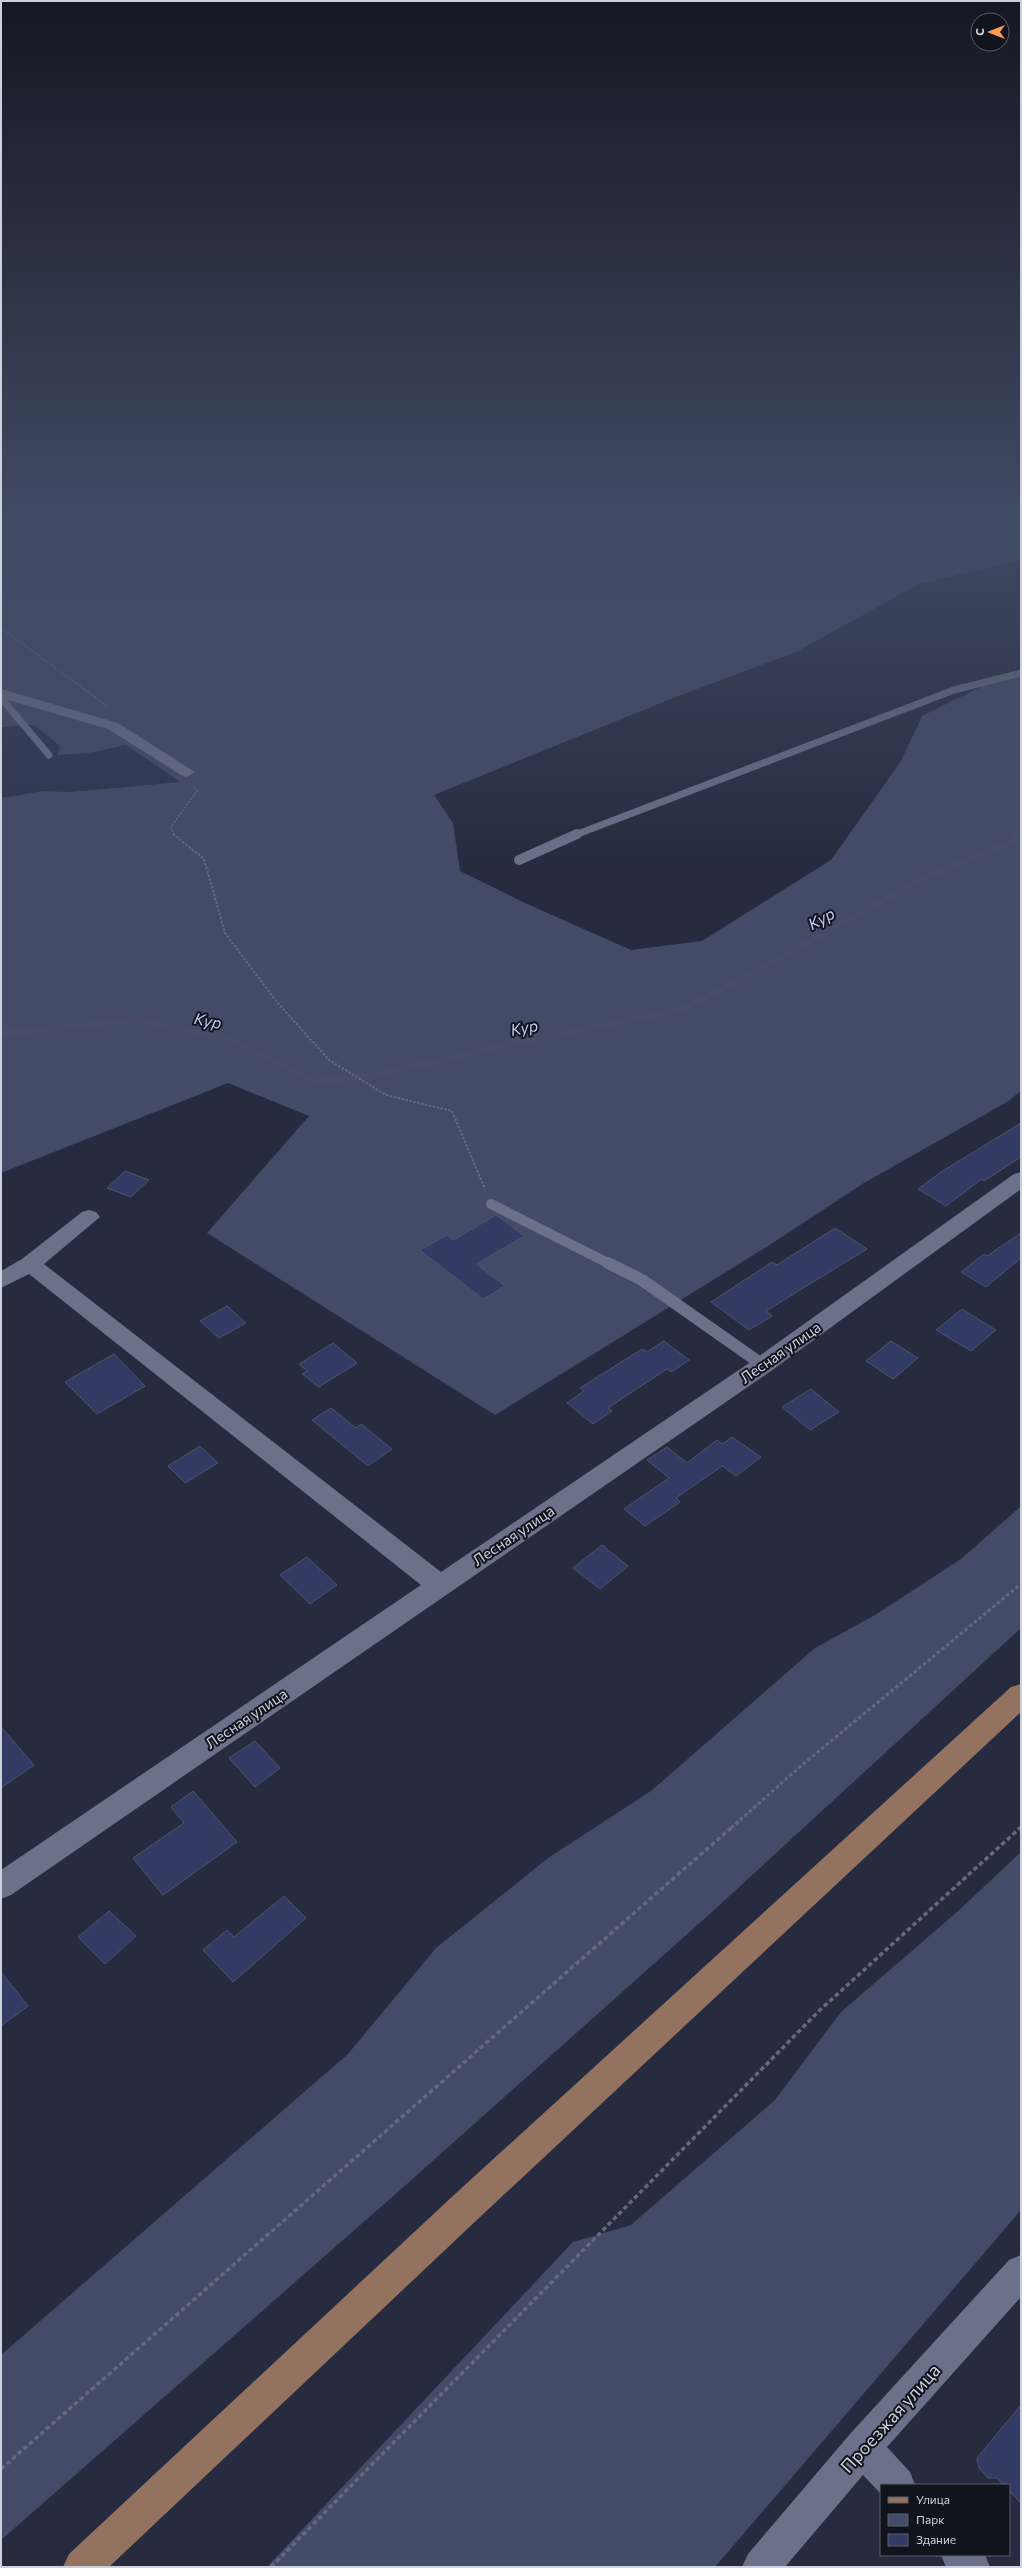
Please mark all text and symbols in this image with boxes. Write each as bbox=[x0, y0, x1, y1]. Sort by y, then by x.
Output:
north arrow bbox=[970, 12, 1010, 52]
text: С bbox=[973, 28, 986, 36]
water label: Кур bbox=[804, 903, 838, 933]
water label: Кур bbox=[193, 1008, 223, 1032]
water label: Кур bbox=[509, 1015, 539, 1039]
street label: Лесная улица bbox=[736, 1317, 824, 1387]
street label: Лесная улица bbox=[469, 1501, 557, 1569]
street label: Лесная улица bbox=[202, 1684, 290, 1752]
street label: Проезжая улица bbox=[835, 2359, 945, 2477]
legend bbox=[880, 2484, 1010, 2556]
text: Улица bbox=[916, 2492, 950, 2506]
text: Парк bbox=[916, 2512, 945, 2526]
text: Здание bbox=[916, 2532, 956, 2546]

